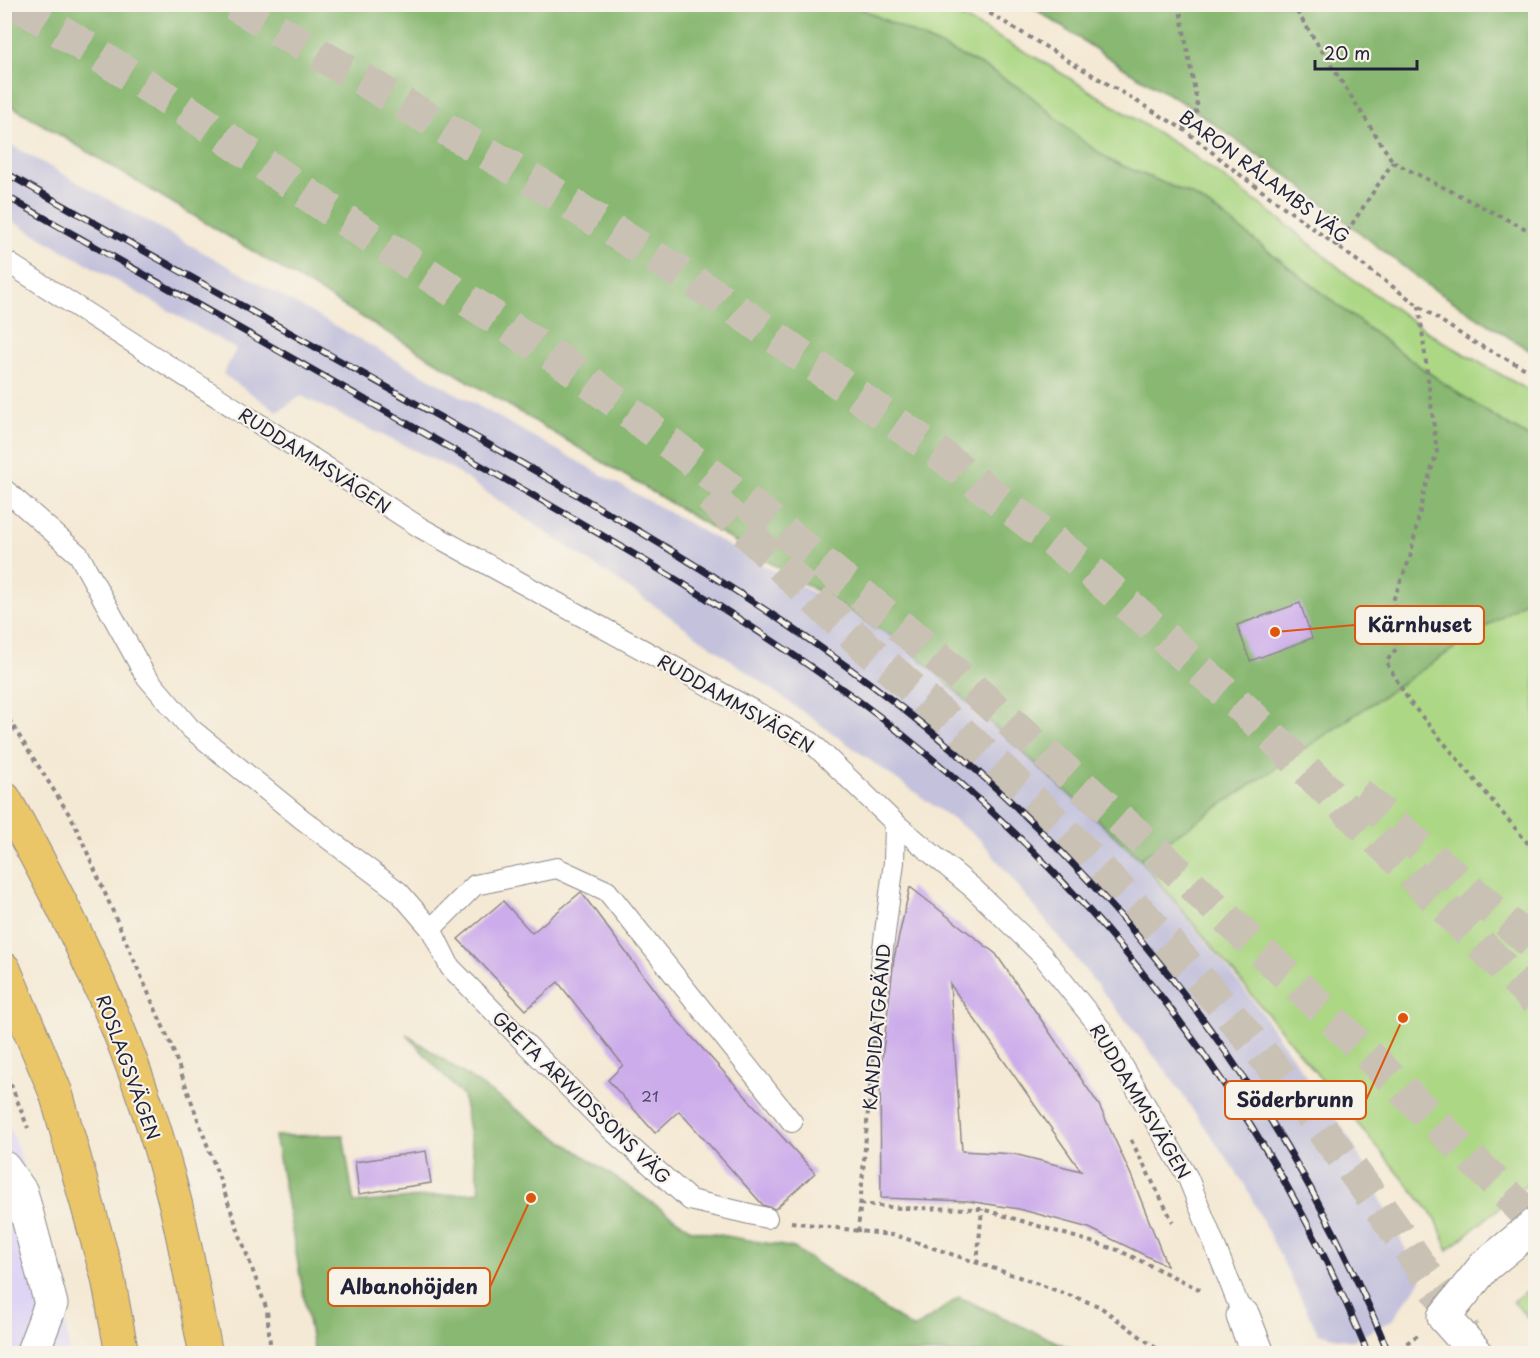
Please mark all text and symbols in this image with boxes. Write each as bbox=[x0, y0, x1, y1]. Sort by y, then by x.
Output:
scale bar bbox=[1315, 33, 1417, 71]
text: 20 m bbox=[1324, 39, 1370, 66]
street label: BARON RÅLAMBS VÄG bbox=[1174, 103, 1356, 249]
street label: RUDDAMMSVÄGEN bbox=[233, 401, 397, 519]
callout: Kärnhuset bbox=[1355, 606, 1484, 644]
text: Kärnhuset bbox=[1368, 609, 1473, 639]
street label: RUDDAMMSVÄGEN bbox=[653, 647, 819, 759]
street label: KANDIDATGRÄND bbox=[855, 942, 897, 1112]
street label: ROSLAGSVÄGEN bbox=[90, 991, 168, 1143]
street label: GRETA ARWIDSSONS VÄG bbox=[487, 1004, 677, 1190]
street label: RUDDAMMSVÄGEN bbox=[1084, 1018, 1198, 1184]
callout: Söderbrunn bbox=[1225, 1081, 1366, 1119]
house number: 21 bbox=[641, 1084, 659, 1107]
text: Söderbrunn bbox=[1236, 1084, 1354, 1114]
callout: Albanohöjden bbox=[328, 1268, 490, 1306]
text: Albanohöjden bbox=[339, 1271, 478, 1301]

